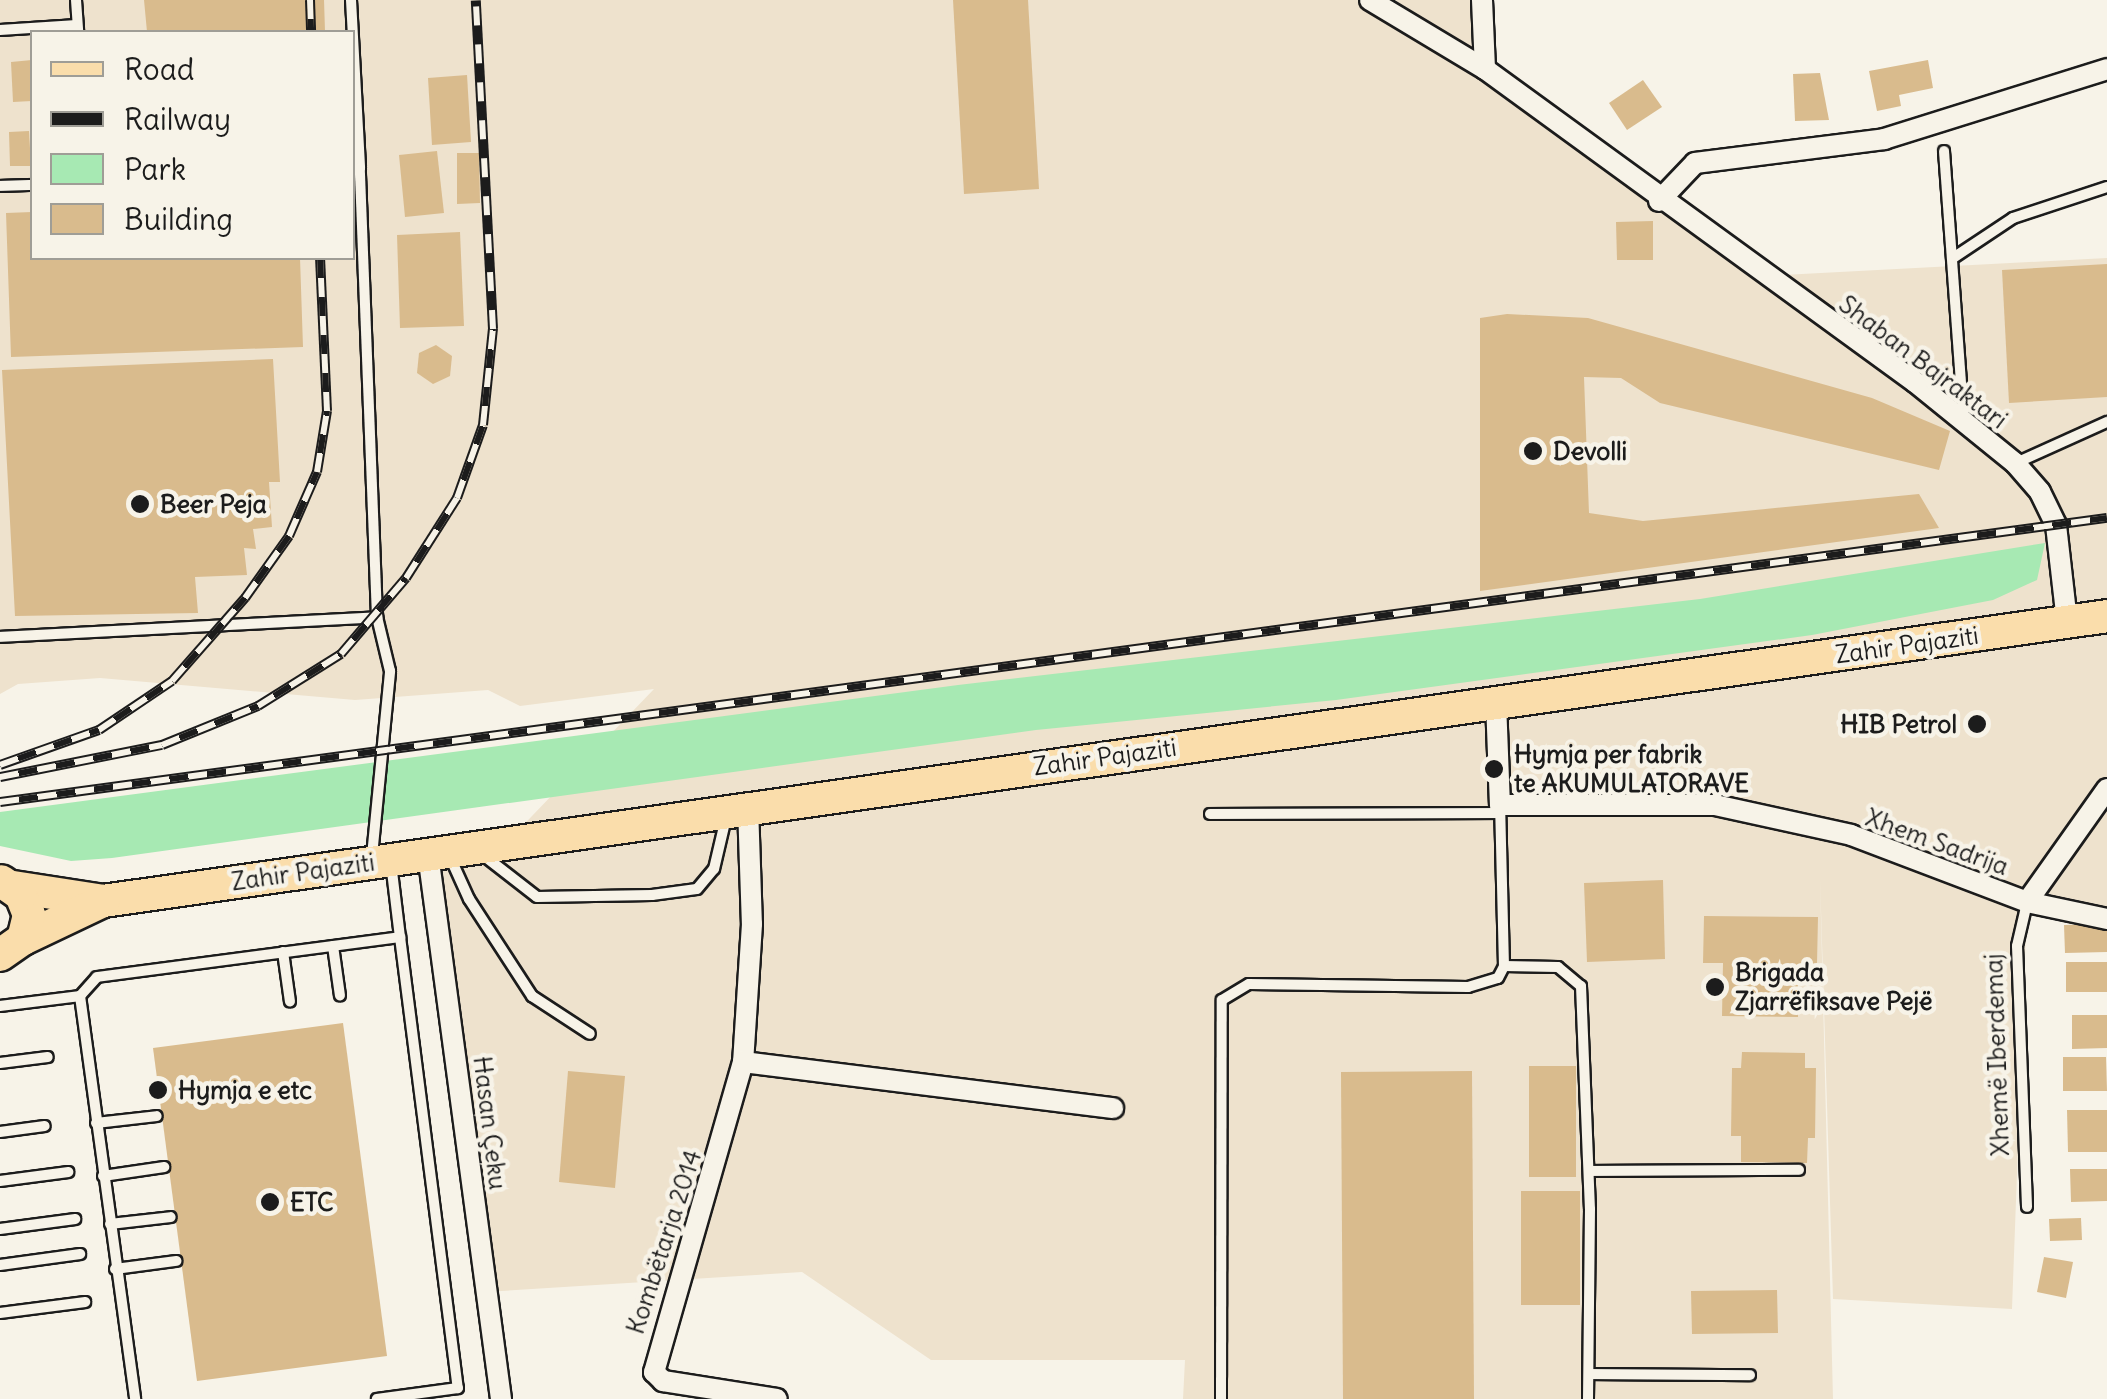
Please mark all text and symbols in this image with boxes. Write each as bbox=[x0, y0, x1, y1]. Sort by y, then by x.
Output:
legend bbox=[30, 30, 355, 260]
text: Road bbox=[124, 50, 194, 88]
text: Railway bbox=[124, 100, 231, 138]
text: Park bbox=[124, 150, 186, 188]
text: Building bbox=[124, 200, 233, 238]
street label: Shaban Bajraktari bbox=[1833, 289, 2013, 435]
place label: Devolli bbox=[1553, 436, 1627, 466]
marker: Devolli bbox=[1522, 440, 1544, 462]
place label: Beer Peja bbox=[160, 489, 267, 519]
marker: Beer Peja bbox=[129, 493, 151, 515]
street label: Zahir Pajaziti bbox=[1833, 620, 1981, 670]
place label: HIB Petrol bbox=[1840, 709, 1957, 739]
marker: HIB Petrol bbox=[1966, 713, 1988, 735]
street label: Zahir Pajaziti bbox=[1031, 732, 1179, 782]
place label: Hymja per fabrik te AKUMULATORAVE bbox=[1514, 740, 1749, 799]
marker: Hymja per fabrik te AKUMULATORAVE bbox=[1483, 758, 1505, 780]
street label: Xhem Sadrija bbox=[1861, 802, 2013, 882]
street label: Zahir Pajaziti bbox=[229, 847, 377, 897]
street label: Xhemë Iberdemaj bbox=[1978, 953, 2016, 1157]
place label: Brigada Zjarrëfiksave Pejë bbox=[1735, 958, 1932, 1017]
marker: Brigada Zjarrëfiksave Pejë bbox=[1704, 976, 1726, 998]
street label: Hasan Çeku bbox=[467, 1054, 513, 1192]
place label: Hymja e etc bbox=[178, 1075, 312, 1105]
marker: Hymja e etc bbox=[147, 1079, 169, 1101]
street label: Kombëtarja 2014 bbox=[620, 1146, 708, 1338]
place label: ETC bbox=[290, 1187, 333, 1217]
marker: ETC bbox=[259, 1191, 281, 1213]

